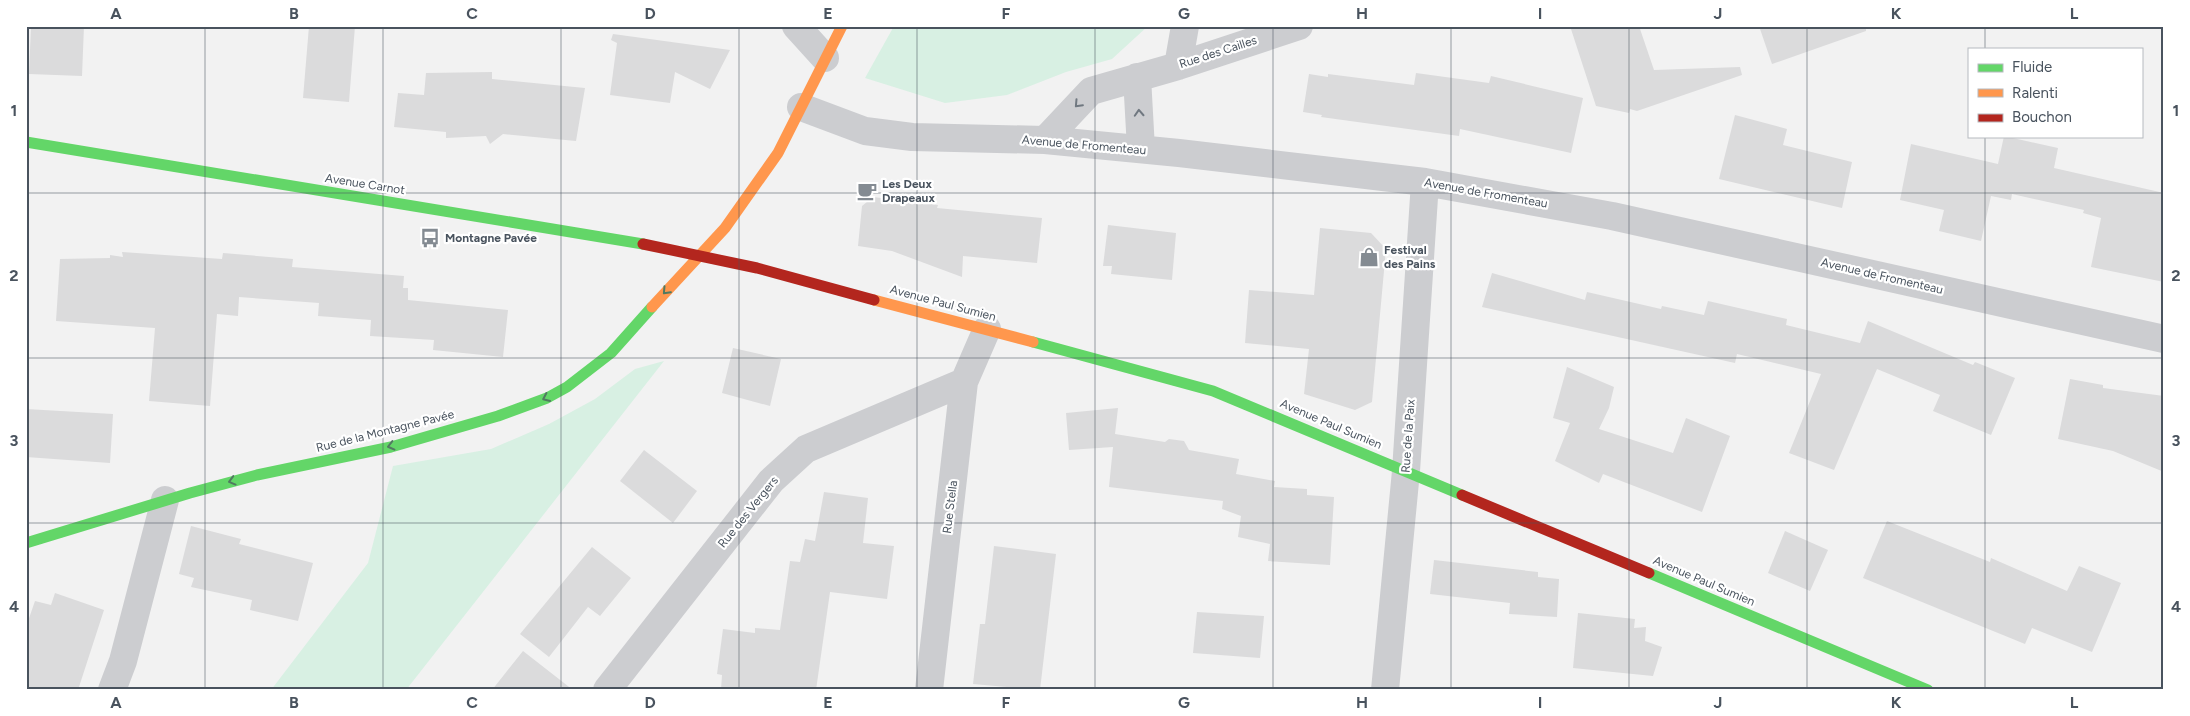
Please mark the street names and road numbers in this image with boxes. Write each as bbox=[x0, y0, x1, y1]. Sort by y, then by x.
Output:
street label: Rue des Cailles bbox=[1177, 33, 1259, 71]
street label: Avenue de Fromenteau bbox=[1021, 133, 1147, 157]
street label: Avenue Carnot bbox=[324, 171, 406, 197]
street label: Avenue de Fromenteau bbox=[1423, 175, 1549, 211]
street label: Avenue de Fromenteau bbox=[1820, 255, 1944, 297]
street label: Avenue Paul Sumien bbox=[888, 282, 998, 324]
street label: Avenue Paul Sumien bbox=[1278, 396, 1384, 452]
street label: Rue de la Paix bbox=[1398, 399, 1418, 473]
street label: Rue de la Montagne Pavée bbox=[315, 407, 456, 455]
street label: Rue des Vergers bbox=[715, 473, 781, 550]
street label: Rue Stella bbox=[940, 480, 960, 534]
street label: Avenue Paul Sumien bbox=[1651, 553, 1757, 609]

